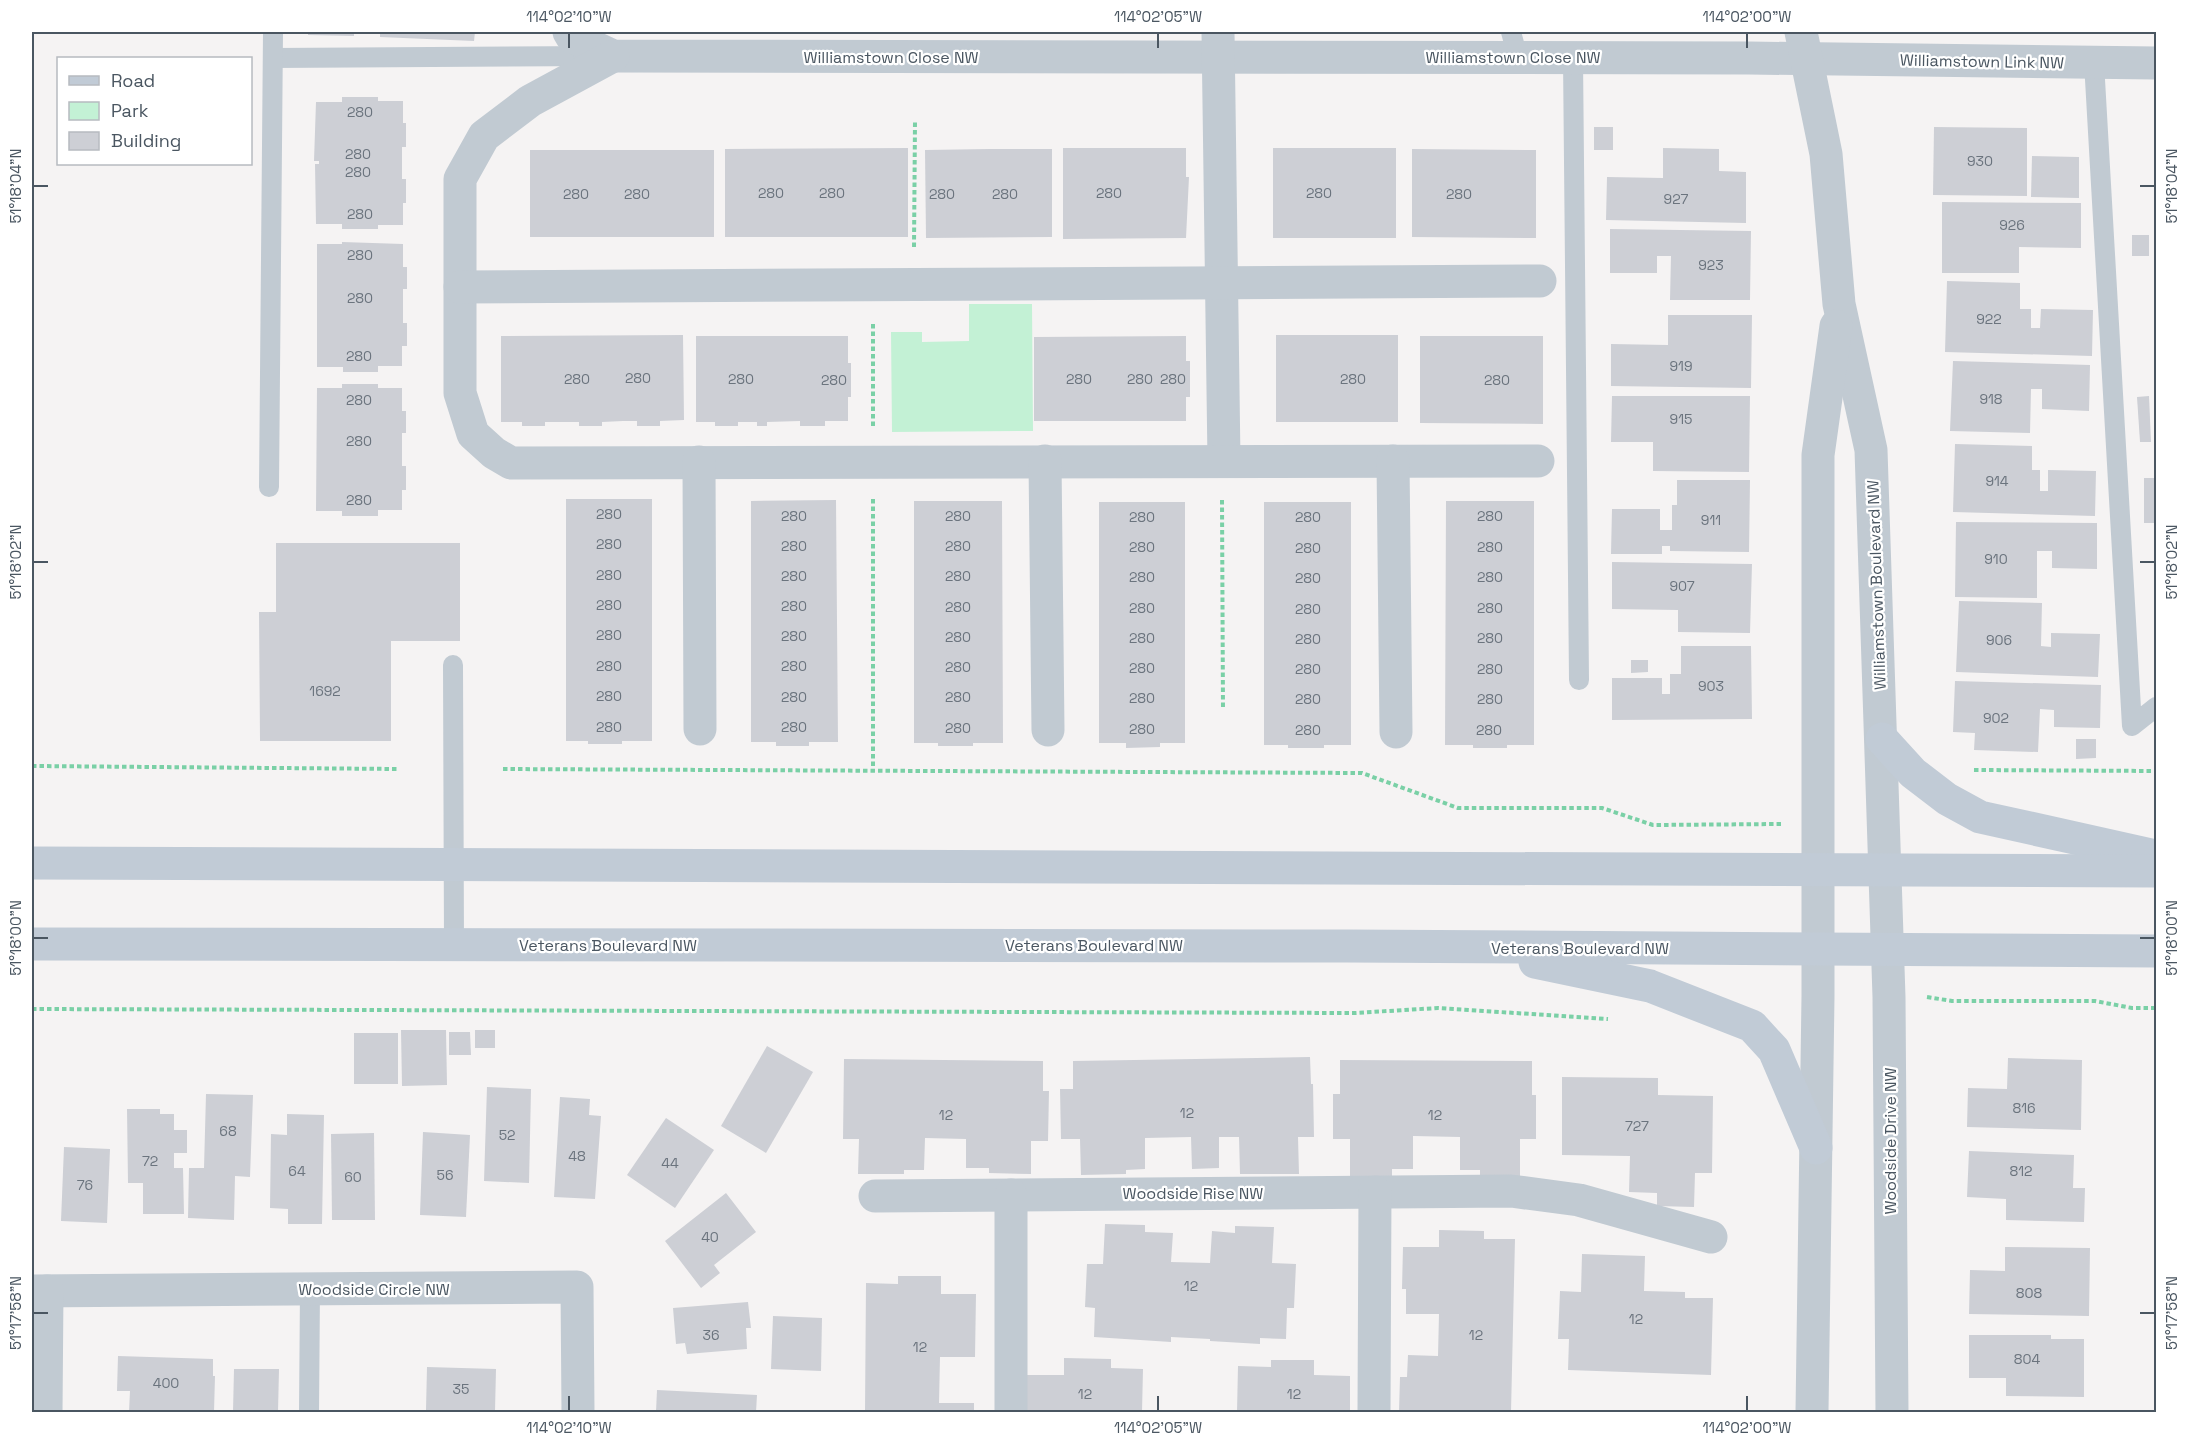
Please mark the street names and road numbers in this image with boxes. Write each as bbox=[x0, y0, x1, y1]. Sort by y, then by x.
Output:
street label: Williamstown Close NW bbox=[803, 47, 979, 68]
street label: Williamstown Close NW bbox=[1425, 47, 1601, 68]
street label: Williamstown Link NW bbox=[1900, 50, 2064, 73]
street label: Williamstown Boulevard NW bbox=[1862, 480, 1891, 690]
street label: Veterans Boulevard NW bbox=[519, 935, 697, 956]
street label: Veterans Boulevard NW bbox=[1005, 935, 1183, 956]
street label: Veterans Boulevard NW bbox=[1491, 938, 1669, 959]
street label: Woodside Drive NW bbox=[1880, 1067, 1901, 1215]
street label: Woodside Rise NW bbox=[1123, 1183, 1263, 1204]
street label: Woodside Circle NW bbox=[298, 1279, 450, 1300]

